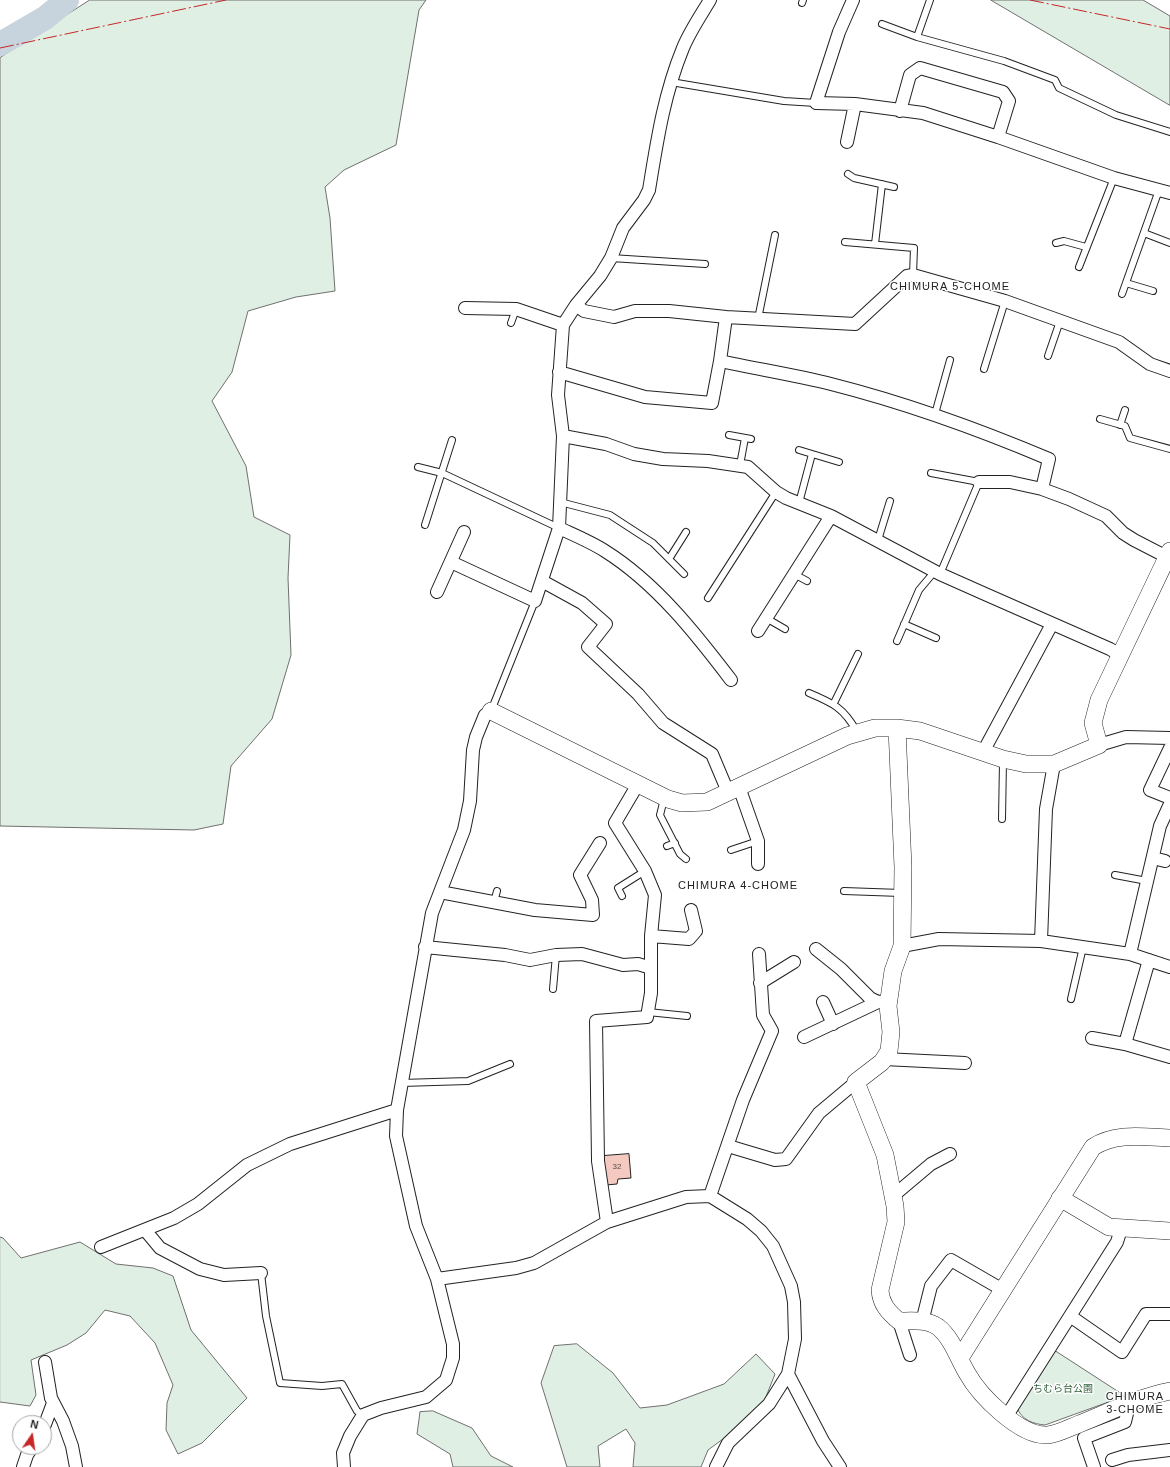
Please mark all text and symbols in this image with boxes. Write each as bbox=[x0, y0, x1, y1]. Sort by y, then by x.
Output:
district label: CHIMURA 5-CHOME bbox=[890, 280, 1010, 294]
district label: CHIMURA 4-CHOME bbox=[678, 879, 798, 893]
house number: 32 bbox=[613, 1162, 621, 1172]
park label: ちむら台公園 bbox=[1033, 1383, 1093, 1395]
district label: CHIMURA 3-CHOME bbox=[1106, 1390, 1164, 1416]
north arrow bbox=[12, 1415, 52, 1455]
text: N bbox=[29, 1418, 40, 1431]

